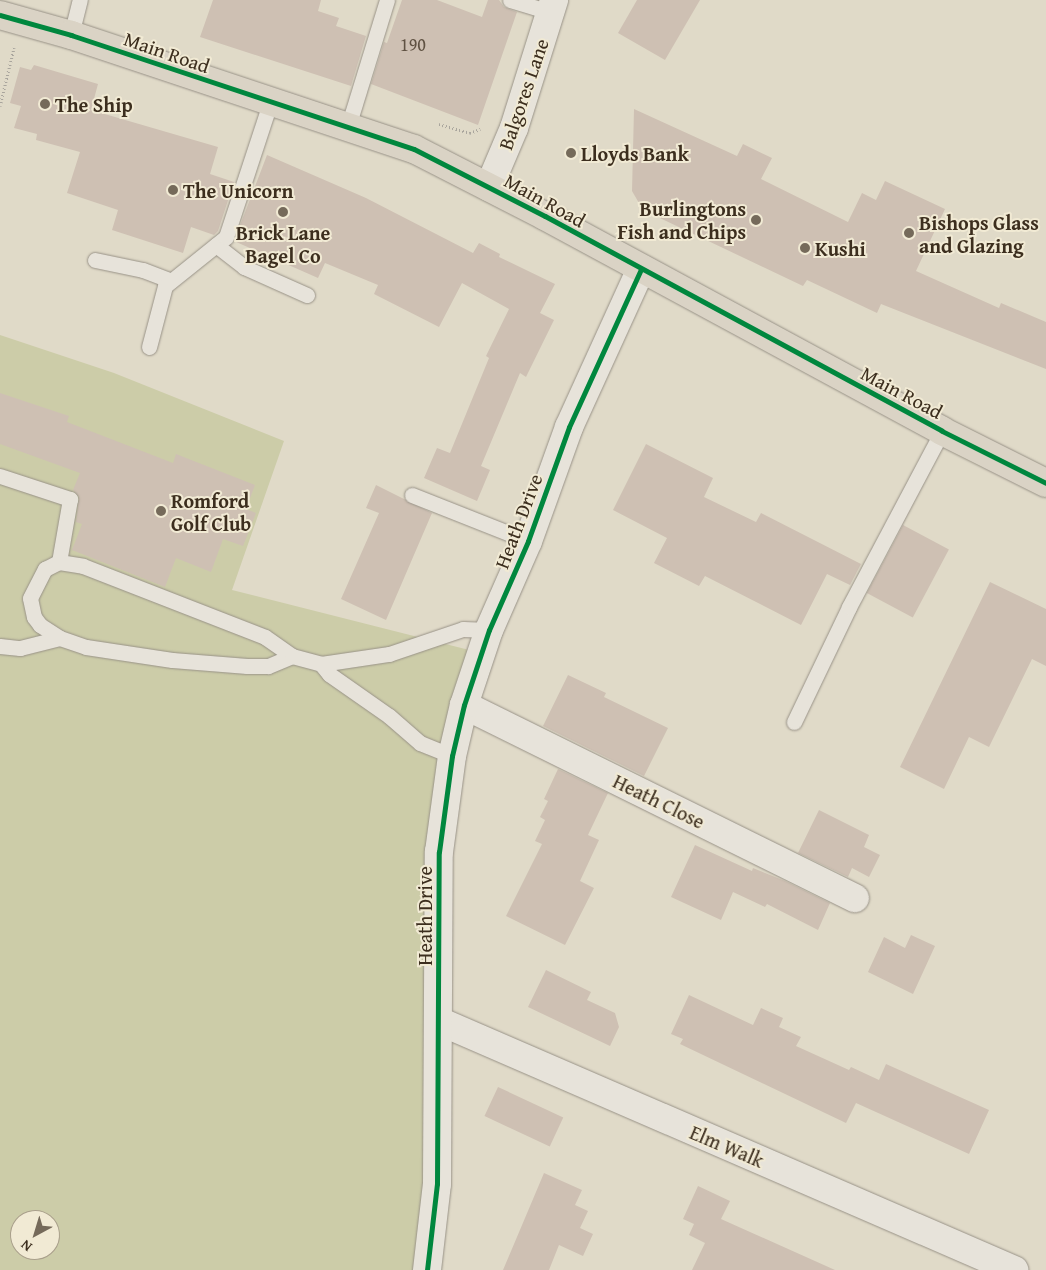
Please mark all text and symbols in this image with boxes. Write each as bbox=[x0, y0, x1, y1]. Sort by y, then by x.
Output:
street label: Main Road bbox=[121, 26, 213, 78]
house number: 190 bbox=[400, 34, 426, 56]
street label: Balgores Lane bbox=[493, 35, 553, 153]
place label: The Ship bbox=[55, 92, 133, 116]
marker: The Ship bbox=[39, 98, 51, 110]
place label: Lloyds Bank bbox=[581, 141, 689, 165]
marker: Lloyds Bank bbox=[565, 147, 577, 159]
street label: Main Road bbox=[500, 168, 590, 232]
place label: The Unicorn bbox=[183, 178, 293, 202]
marker: The Unicorn bbox=[167, 184, 179, 196]
place label: Burlingtons Fish and Chips bbox=[617, 196, 746, 243]
marker: Brick Lane Bagel Co bbox=[277, 206, 289, 218]
place label: Bishops Glass and Glazing bbox=[919, 210, 1039, 257]
marker: Burlingtons Fish and Chips bbox=[750, 214, 762, 226]
place label: Brick Lane Bagel Co bbox=[236, 220, 330, 267]
marker: Bishops Glass and Glazing bbox=[903, 227, 915, 239]
place label: Kushi bbox=[815, 236, 866, 260]
marker: Kushi bbox=[799, 242, 811, 254]
street label: Main Road bbox=[857, 361, 947, 423]
street label: Heath Drive bbox=[489, 470, 547, 572]
place label: Romford Golf Club bbox=[171, 488, 251, 535]
marker: Romford Golf Club bbox=[155, 505, 167, 517]
street label: Heath Close bbox=[609, 769, 709, 833]
street label: Heath Drive bbox=[412, 866, 436, 966]
street label: Elm Walk bbox=[686, 1120, 768, 1172]
north arrow bbox=[10, 1210, 60, 1260]
text: N bbox=[16, 1235, 36, 1257]

